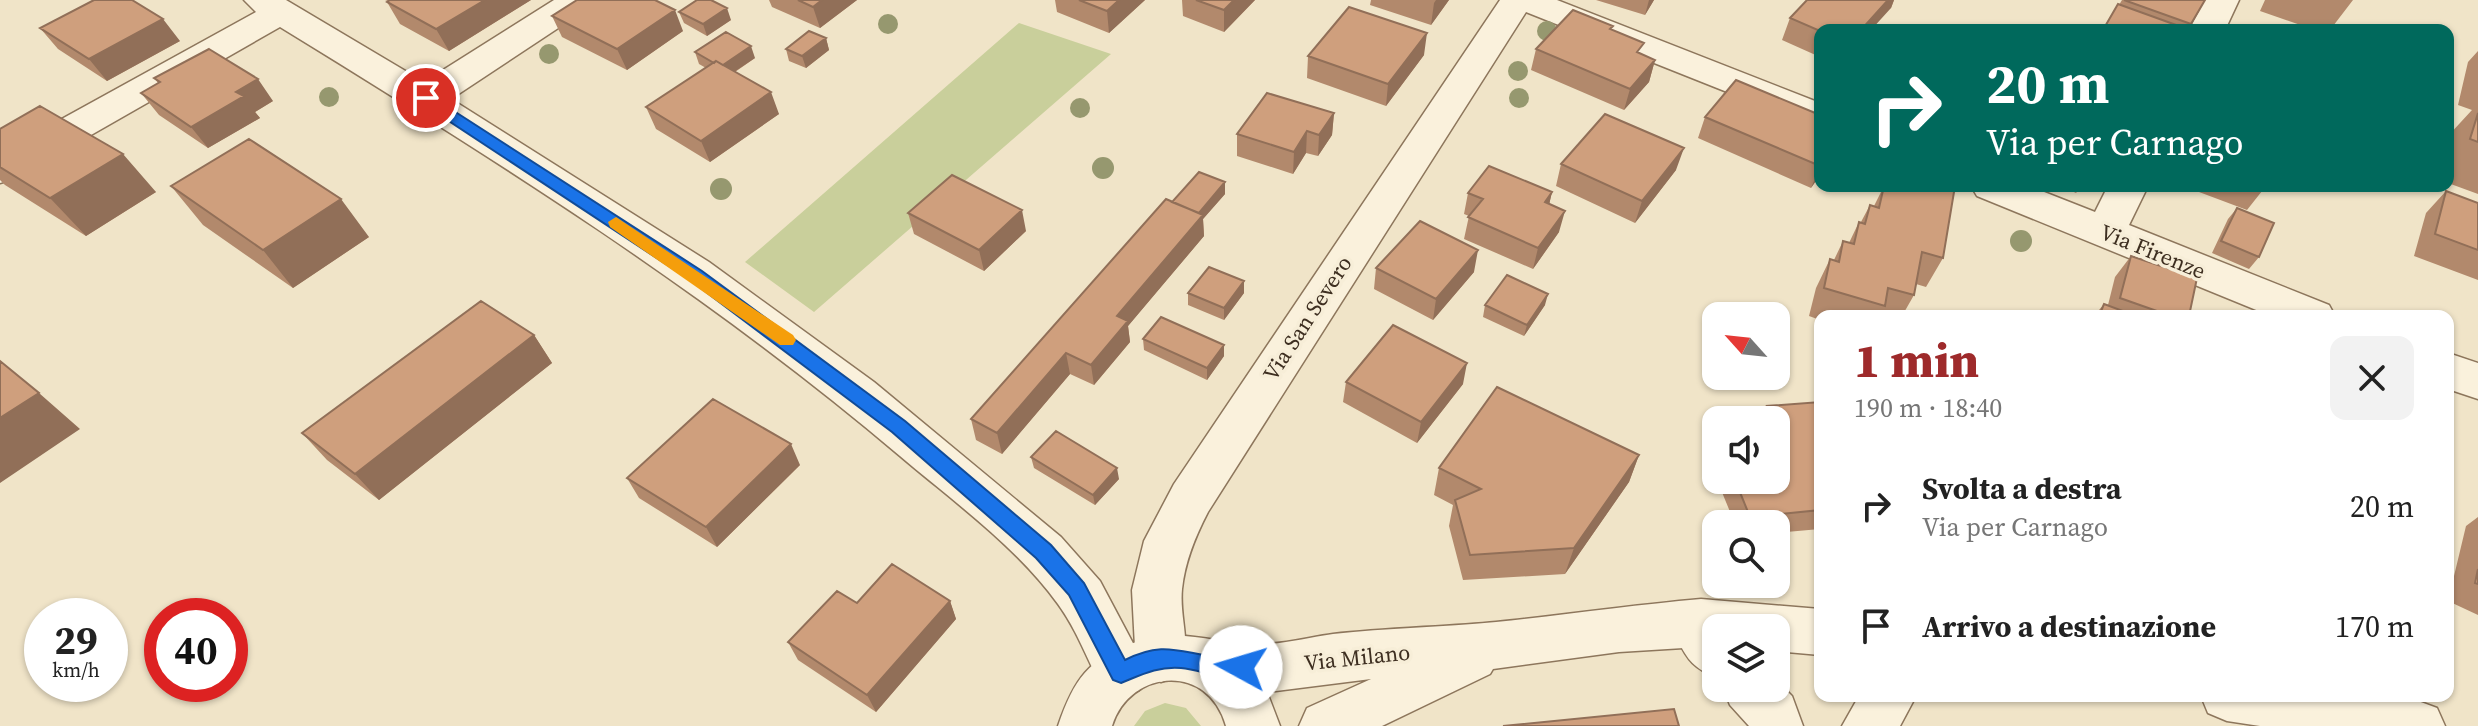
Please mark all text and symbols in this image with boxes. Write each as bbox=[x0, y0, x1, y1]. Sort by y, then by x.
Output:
text: 20 m bbox=[1986, 45, 2109, 122]
icon: right bbox=[1854, 56, 1958, 160]
pin bbox=[392, 64, 460, 132]
icon: arrive bbox=[404, 76, 448, 120]
text: Via per Carnago bbox=[1986, 118, 2244, 167]
street label: Via Firenze bbox=[2096, 216, 2210, 286]
street label: Via San Severo bbox=[1255, 250, 1359, 386]
north arrow bbox=[1702, 302, 1790, 390]
map controls bbox=[1702, 302, 1790, 702]
text: 1 min bbox=[1854, 327, 1979, 393]
button: close bbox=[2330, 336, 2414, 420]
text: 190 m · 18:40 bbox=[1854, 390, 2002, 426]
button: sound bbox=[1702, 406, 1790, 494]
text: Svolta a destra bbox=[1922, 468, 2122, 509]
icon: right bbox=[1854, 484, 1898, 528]
text: 20 m bbox=[2350, 486, 2414, 527]
text: Via per Carnago bbox=[1922, 509, 2108, 545]
button: search bbox=[1702, 510, 1790, 598]
speed limit sign: 40 bbox=[144, 598, 248, 702]
icon: arrive bbox=[1854, 604, 1898, 648]
text: Arrivo a destinazione bbox=[1922, 606, 2216, 647]
text: 170 m bbox=[2335, 606, 2414, 647]
text: 29 bbox=[54, 613, 98, 667]
button: layers bbox=[1702, 614, 1790, 702]
position arrow bbox=[1199, 625, 1283, 709]
street label: Via Milano bbox=[1303, 637, 1411, 677]
text: km/h bbox=[52, 656, 100, 684]

